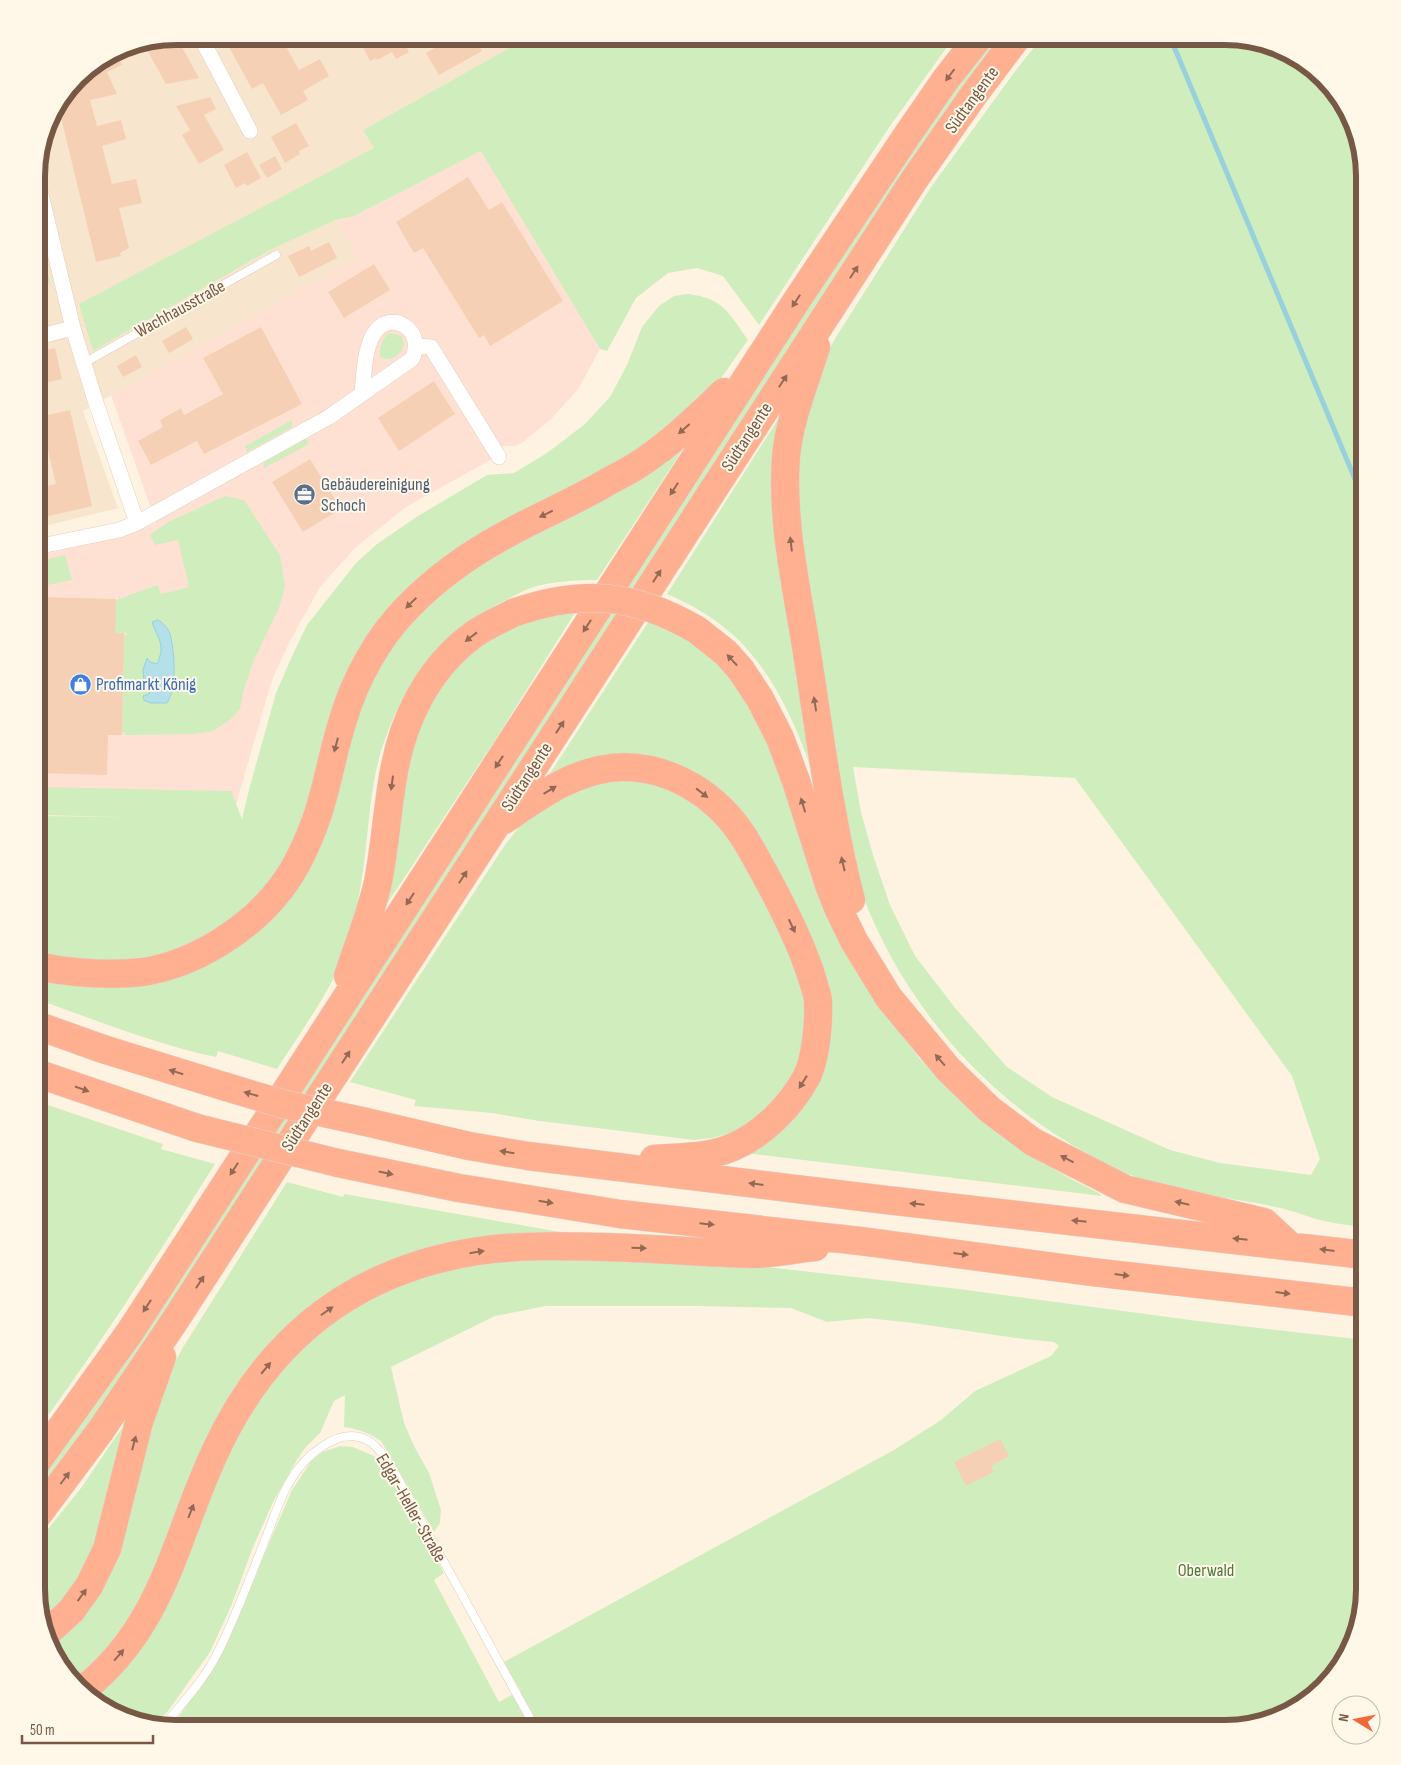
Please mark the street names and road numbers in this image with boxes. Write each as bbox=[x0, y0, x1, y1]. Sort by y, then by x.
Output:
street label: Südtangente bbox=[941, 62, 1003, 138]
street label: Wachhausstraße bbox=[131, 276, 229, 342]
street label: Südtangente bbox=[717, 399, 777, 475]
street label: Südtangente bbox=[497, 739, 557, 815]
street label: Südtangente bbox=[277, 1079, 337, 1155]
street label: Edgar-Heller-Straße bbox=[371, 1450, 451, 1566]

